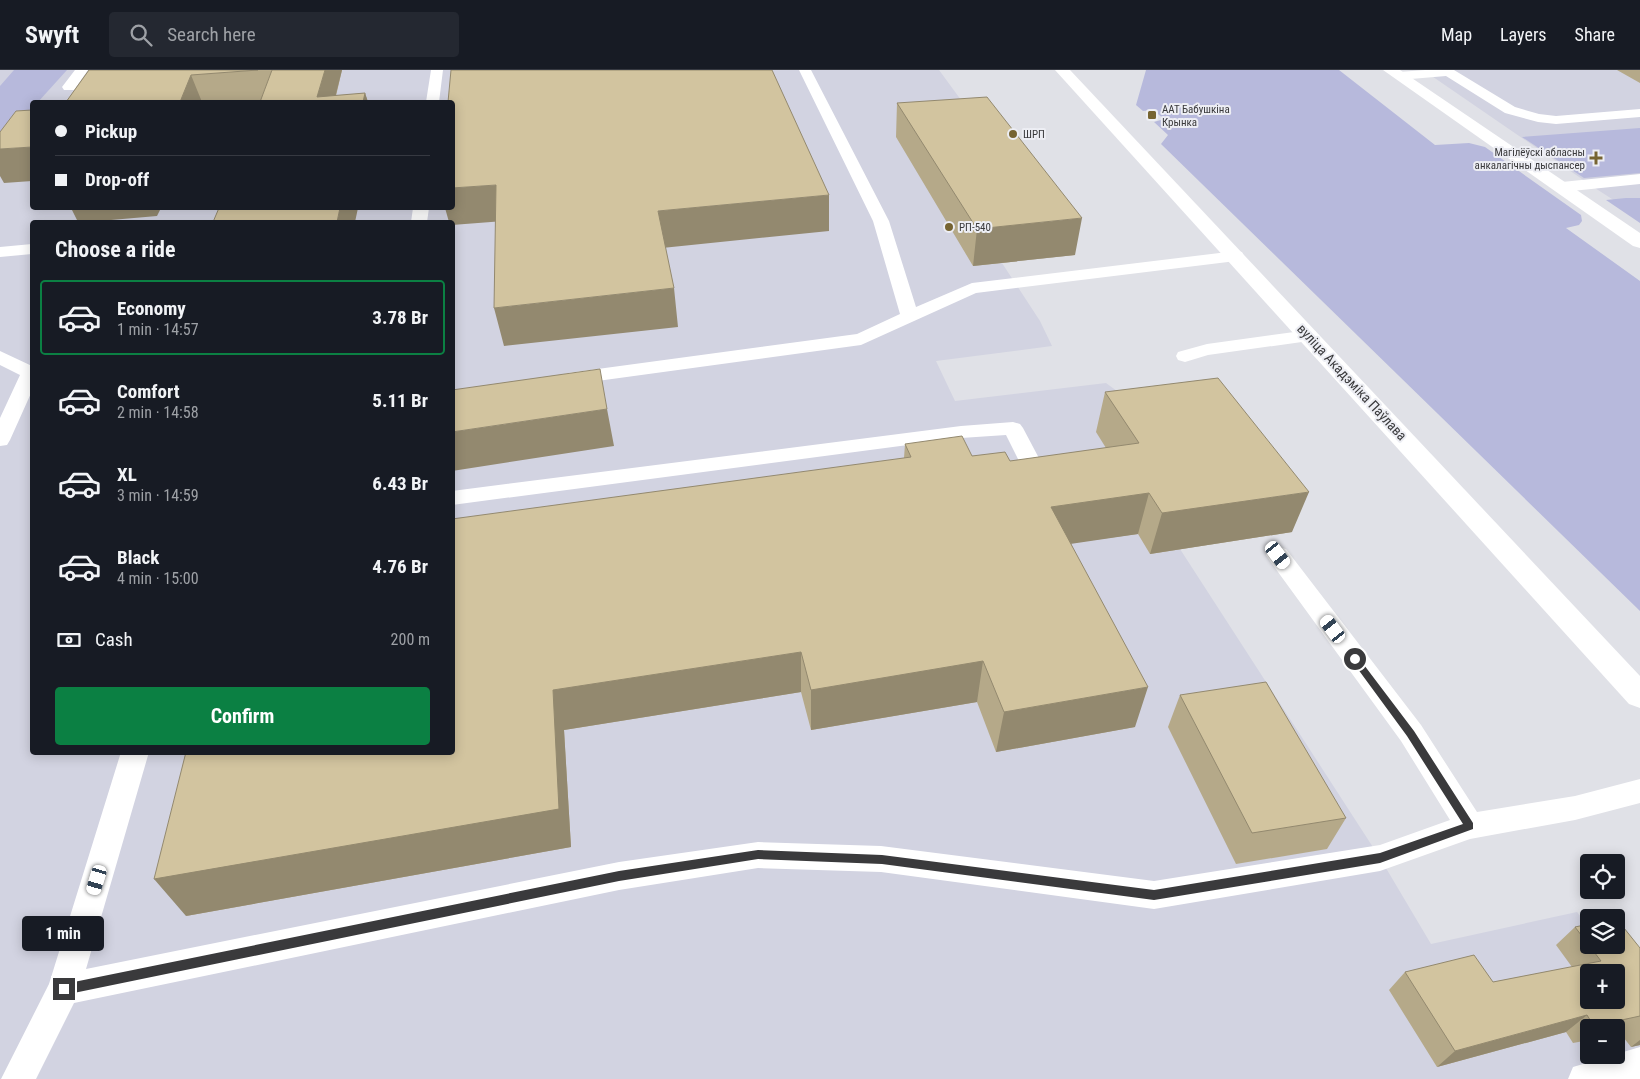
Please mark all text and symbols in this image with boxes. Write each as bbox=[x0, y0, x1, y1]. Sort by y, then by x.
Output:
search box bbox=[109, 12, 459, 57]
text: Swyft bbox=[25, 21, 79, 49]
icon: search bbox=[127, 21, 155, 49]
text: Search here bbox=[167, 23, 256, 46]
text: Map bbox=[1441, 24, 1472, 45]
text: Layers bbox=[1500, 24, 1547, 45]
text: Share bbox=[1575, 24, 1615, 45]
place label: ААТ Бабушкіна Крынка bbox=[1162, 103, 1230, 129]
marker: ААТ Бабушкіна Крынка bbox=[1146, 109, 1158, 121]
text: Pickup bbox=[85, 120, 137, 143]
marker: ШРП bbox=[1007, 128, 1019, 140]
place label: ШРП bbox=[1023, 128, 1045, 141]
place label: Магілёўскі абласны анкалагічны дыспансер bbox=[1475, 146, 1585, 172]
marker: Магілёўскі абласны анкалагічны дыспансер bbox=[1589, 151, 1603, 165]
text: Drop-off bbox=[85, 168, 149, 191]
marker: РП-540 bbox=[943, 221, 955, 233]
place label: РП-540 bbox=[959, 221, 991, 234]
text: Choose a ride bbox=[55, 237, 176, 262]
icon: car bbox=[57, 295, 102, 340]
text: Economy bbox=[117, 297, 186, 320]
text: 3.78 Br bbox=[372, 306, 428, 329]
text: 1 min · 14:57 bbox=[117, 320, 199, 339]
street label: вуліца Акадэміка Паўлава bbox=[1294, 321, 1410, 443]
icon: car bbox=[57, 378, 102, 423]
text: Comfort bbox=[117, 380, 180, 403]
text: 5.11 Br bbox=[372, 389, 428, 412]
text: 2 min · 14:58 bbox=[117, 403, 199, 422]
icon: car bbox=[57, 461, 102, 506]
text: XL bbox=[117, 463, 137, 486]
text: 6.43 Br bbox=[372, 472, 428, 495]
text: 3 min · 14:59 bbox=[117, 486, 199, 505]
car bbox=[1262, 539, 1293, 571]
icon: car bbox=[57, 544, 102, 589]
text: Black bbox=[117, 546, 159, 569]
text: 4.76 Br bbox=[372, 555, 428, 578]
text: 4 min · 15:00 bbox=[117, 569, 199, 588]
car bbox=[1317, 613, 1348, 645]
icon: cash bbox=[55, 626, 83, 654]
text: Cash bbox=[95, 628, 133, 651]
text: 200 m bbox=[391, 630, 430, 649]
route start bbox=[1344, 648, 1366, 670]
button: Confirm bbox=[55, 687, 430, 745]
map controls bbox=[1580, 854, 1625, 1064]
button: locate bbox=[1580, 854, 1625, 899]
car bbox=[85, 863, 108, 897]
button: layers bbox=[1580, 909, 1625, 954]
callout: 1 min bbox=[23, 916, 105, 952]
text: 1 min bbox=[45, 924, 81, 943]
button: + bbox=[1580, 964, 1625, 1009]
route end bbox=[53, 978, 75, 1000]
button: − bbox=[1580, 1019, 1625, 1064]

